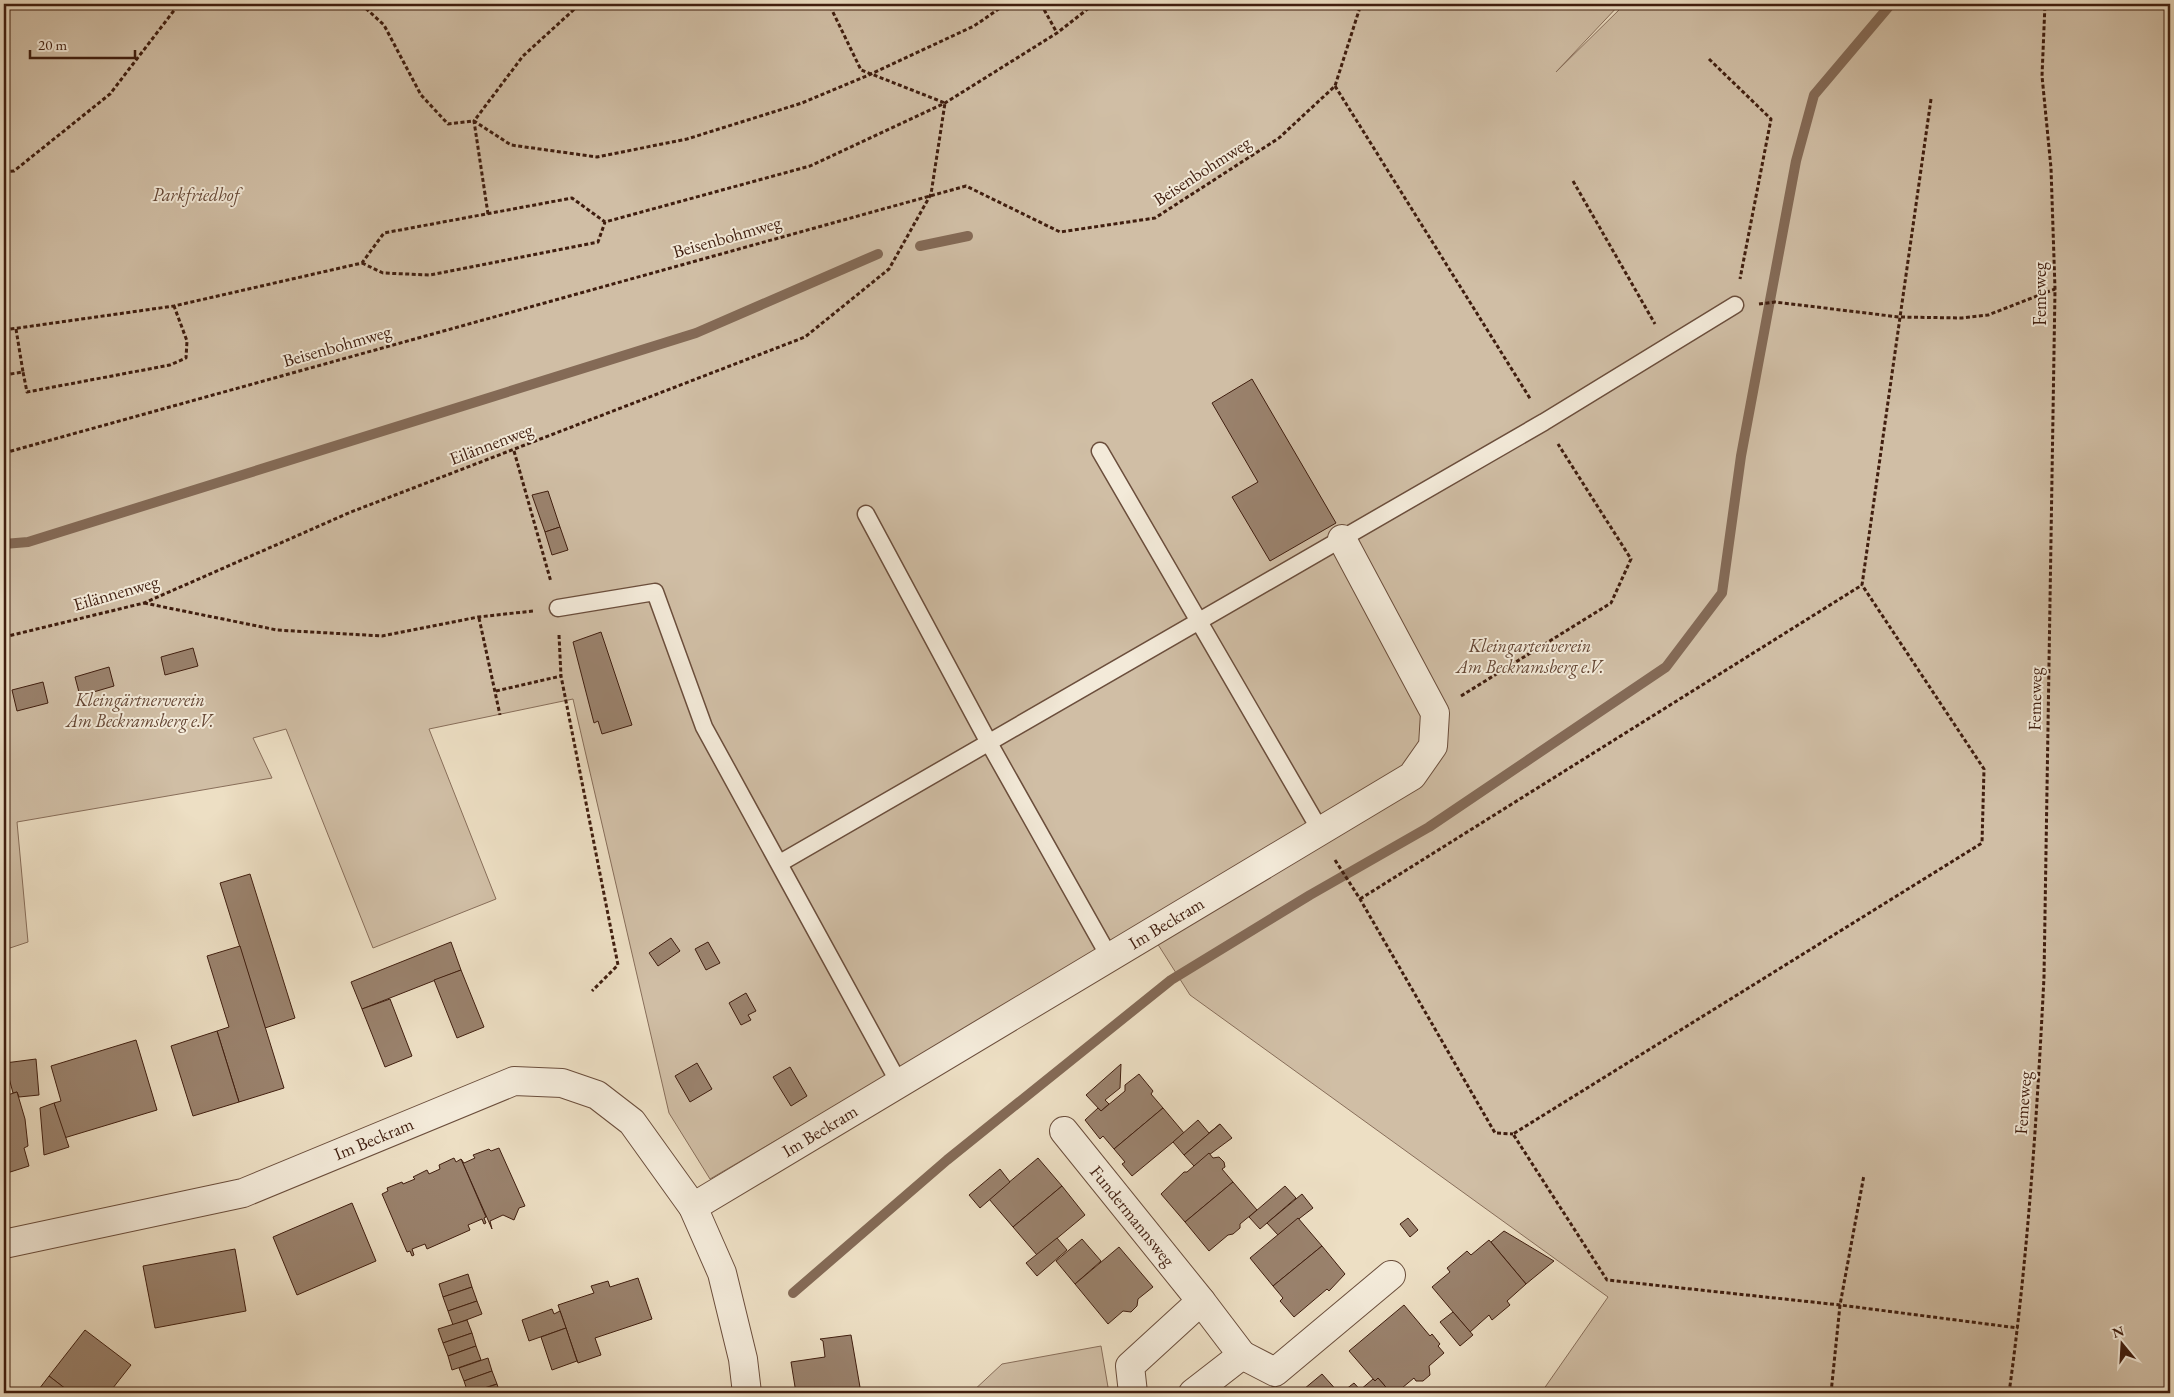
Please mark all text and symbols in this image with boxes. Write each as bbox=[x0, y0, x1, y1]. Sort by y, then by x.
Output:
scale bar bbox=[30, 28, 135, 60]
text: 20 m bbox=[38, 35, 67, 54]
street label: Beisenbohmweg bbox=[1149, 130, 1255, 211]
park label: Parkfriedhof bbox=[153, 183, 244, 207]
street label: Beisenbohmweg bbox=[670, 210, 784, 263]
street label: Femeweg bbox=[2028, 262, 2051, 326]
street label: Beisenbohmweg bbox=[280, 319, 394, 372]
street label: Eilännenweg bbox=[446, 417, 536, 470]
street label: Eilännenweg bbox=[70, 569, 161, 616]
park label: Kleingartenverein Am Beckramsberg e.V. bbox=[1454, 634, 1604, 679]
street label: Femeweg bbox=[2022, 667, 2047, 731]
park label: Kleingärtnerverein Am Beckramsberg e.V. bbox=[64, 688, 214, 733]
street label: Im Beckram bbox=[1124, 891, 1208, 954]
street label: Femeweg bbox=[2009, 1070, 2036, 1135]
street label: Im Beckram bbox=[778, 1099, 862, 1162]
street label: Im Beckram bbox=[330, 1112, 417, 1165]
street label: Fundermannsweg bbox=[1085, 1160, 1180, 1271]
north arrow bbox=[2096, 1320, 2146, 1370]
text: N bbox=[2110, 1321, 2127, 1342]

